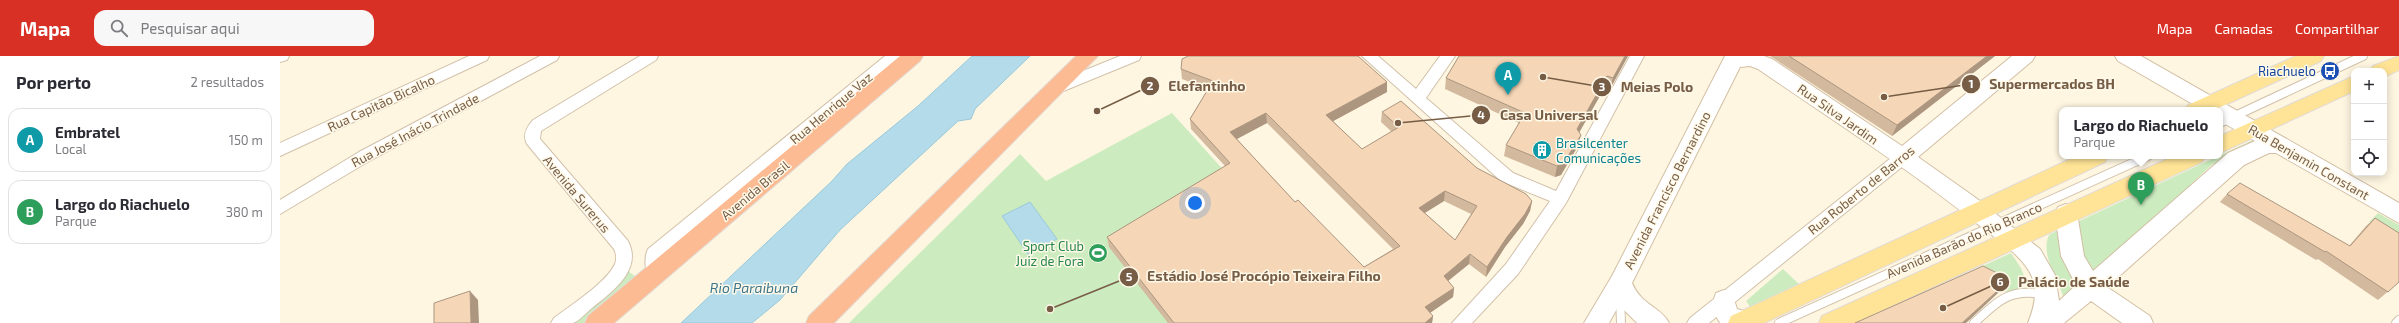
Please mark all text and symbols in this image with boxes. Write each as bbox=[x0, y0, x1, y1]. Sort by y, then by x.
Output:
search box bbox=[94, 10, 374, 46]
text: Mapa bbox=[20, 17, 70, 40]
icon: search bbox=[108, 17, 130, 39]
text: Pesquisar aqui bbox=[140, 19, 240, 37]
text: Mapa bbox=[2157, 20, 2193, 37]
text: Camadas bbox=[2215, 20, 2273, 37]
text: Compartilhar bbox=[2295, 20, 2379, 37]
bus stop icon: Riachuelo bbox=[2319, 60, 2341, 82]
pin: A bbox=[1495, 62, 1521, 95]
place label: Riachuelo bbox=[2258, 63, 2316, 79]
map controls bbox=[2351, 68, 2387, 176]
button: + bbox=[2351, 68, 2387, 104]
street label: Rua Henrique Vaz bbox=[786, 69, 876, 147]
street label: Rua Capitão Bicalho bbox=[325, 71, 437, 135]
callout: Supermercados BH bbox=[1961, 71, 2122, 97]
text: Por perto bbox=[16, 72, 91, 92]
callout: Elefantinho bbox=[1140, 73, 1254, 99]
text: 2 resultados bbox=[190, 74, 264, 90]
callout: Meias Polo bbox=[1592, 74, 1701, 100]
text: Supermercados BH bbox=[1989, 75, 2115, 92]
text: 1 bbox=[1968, 76, 1974, 90]
text: Elefantinho bbox=[1168, 77, 1246, 94]
text: 2 bbox=[1147, 78, 1154, 92]
text: Meias Polo bbox=[1621, 78, 1693, 95]
text: 3 bbox=[1599, 79, 1606, 93]
street label: Rua Silva Jardim bbox=[1795, 80, 1881, 148]
street label: Rua José Inácio Trindade bbox=[348, 89, 482, 171]
callout: Casa Universal bbox=[1471, 102, 1606, 128]
button: − bbox=[2351, 104, 2387, 140]
text: Casa Universal bbox=[1500, 106, 1599, 123]
text: 4 bbox=[1477, 107, 1485, 121]
popup bbox=[2059, 107, 2223, 159]
street label: Avenida Francisco Bernardino bbox=[1620, 108, 1714, 272]
text: Largo do Riachuelo bbox=[2074, 116, 2208, 134]
street label: Rua Benjamin Constant bbox=[2246, 121, 2372, 203]
text: Embratel bbox=[55, 123, 120, 141]
text: A bbox=[26, 132, 34, 148]
text: 150 m bbox=[229, 132, 263, 148]
text: Parque bbox=[2074, 134, 2115, 150]
place label: Brasilcenter Comunicações bbox=[1556, 135, 1641, 167]
building icon: Brasilcenter Comunicações bbox=[1531, 139, 1553, 161]
button: locate bbox=[2351, 140, 2387, 176]
text: Local bbox=[55, 141, 86, 157]
street label: Rua Roberto de Barros bbox=[1804, 142, 1918, 238]
street label: Avenida Surerus bbox=[540, 152, 614, 236]
street label: Avenida Brasil bbox=[718, 157, 792, 223]
pin: B bbox=[2128, 172, 2154, 205]
your location bbox=[1185, 193, 1205, 213]
text: Largo do Riachuelo bbox=[55, 195, 190, 213]
street label: Avenida Barão do Rio Branco bbox=[1884, 198, 2044, 282]
text: B bbox=[26, 204, 34, 220]
text: 380 m bbox=[226, 204, 263, 220]
text: Parque bbox=[55, 213, 97, 229]
place label: Sport Club Juiz de Fora bbox=[1016, 238, 1084, 269]
sports icon: Sport Club Juiz de Fora bbox=[1087, 242, 1109, 264]
callout: Estádio José Procópio Teixeira Filho bbox=[1119, 264, 1389, 290]
text: Estádio José Procópio Teixeira Filho bbox=[1147, 267, 1381, 284]
text: 5 bbox=[1126, 269, 1133, 283]
callout: Palácio de Saúde bbox=[1990, 269, 2137, 295]
text: Palácio de Saúde bbox=[2018, 273, 2130, 290]
text: 6 bbox=[1996, 274, 2004, 288]
water label: Rio Paraibuna bbox=[710, 279, 798, 296]

